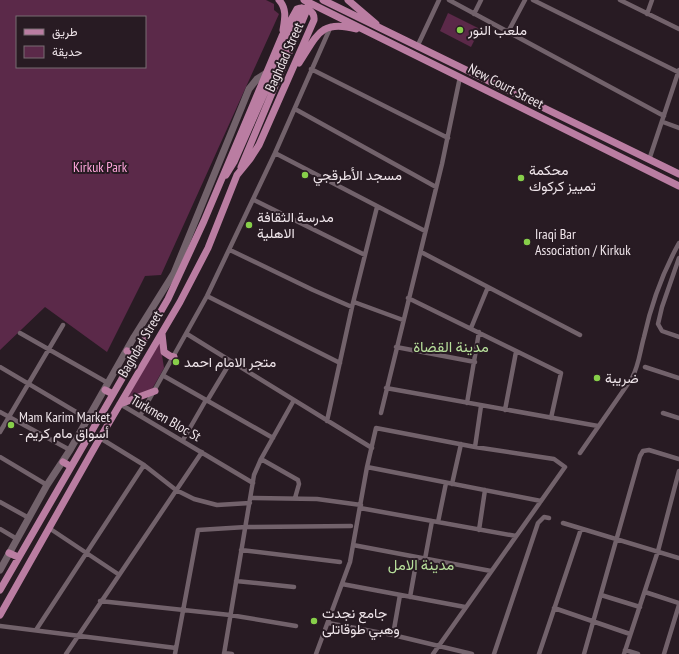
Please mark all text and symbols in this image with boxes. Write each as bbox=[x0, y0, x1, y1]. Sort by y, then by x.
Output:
legend bbox=[16, 16, 146, 68]
street label: Baghdad Street bbox=[261, 19, 307, 94]
place label: ملعب النور bbox=[467, 21, 527, 39]
text: طريق bbox=[52, 24, 78, 40]
marker: ملعب النور bbox=[455, 25, 465, 35]
text: حديقة bbox=[52, 44, 82, 59]
street label: New Court Street bbox=[465, 59, 547, 113]
park label: Kirkuk Park bbox=[73, 158, 128, 176]
place label: محكمة تمييز كركوك bbox=[529, 161, 596, 195]
place label: مسجد الأطرقجي bbox=[313, 166, 402, 187]
marker: مسجد الأطرقجي bbox=[300, 170, 310, 180]
marker: محكمة تمييز كركوك bbox=[516, 173, 526, 183]
place label: مدرسة الثقافة الاهلية bbox=[257, 208, 334, 242]
marker: مدرسة الثقافة الاهلية bbox=[244, 220, 254, 230]
place label: Iraqi Bar Association / Kirkuk bbox=[535, 225, 631, 259]
marker: Iraqi Bar Association / Kirkuk bbox=[522, 237, 532, 247]
street label: Baghdad Street bbox=[114, 307, 166, 381]
district label: مدينة القضاة bbox=[413, 337, 489, 356]
place label: متجر الامام احمد bbox=[184, 353, 276, 371]
marker: متجر الامام احمد bbox=[171, 357, 181, 367]
place label: ضريبة bbox=[605, 369, 639, 387]
marker: ضريبة bbox=[592, 373, 602, 383]
street label: Turkmen Bloc St bbox=[128, 391, 204, 445]
place label: Mam Karim Market - أسواق مام كريم bbox=[19, 408, 110, 442]
marker: Mam Karim Market - أسواق مام كريم bbox=[6, 420, 16, 430]
district label: مدينة الامل bbox=[388, 555, 454, 574]
place label: جامع نجدت وهبي طوقاتلى bbox=[322, 604, 400, 641]
marker: جامع نجدت وهبي طوقاتلى bbox=[309, 616, 319, 626]

